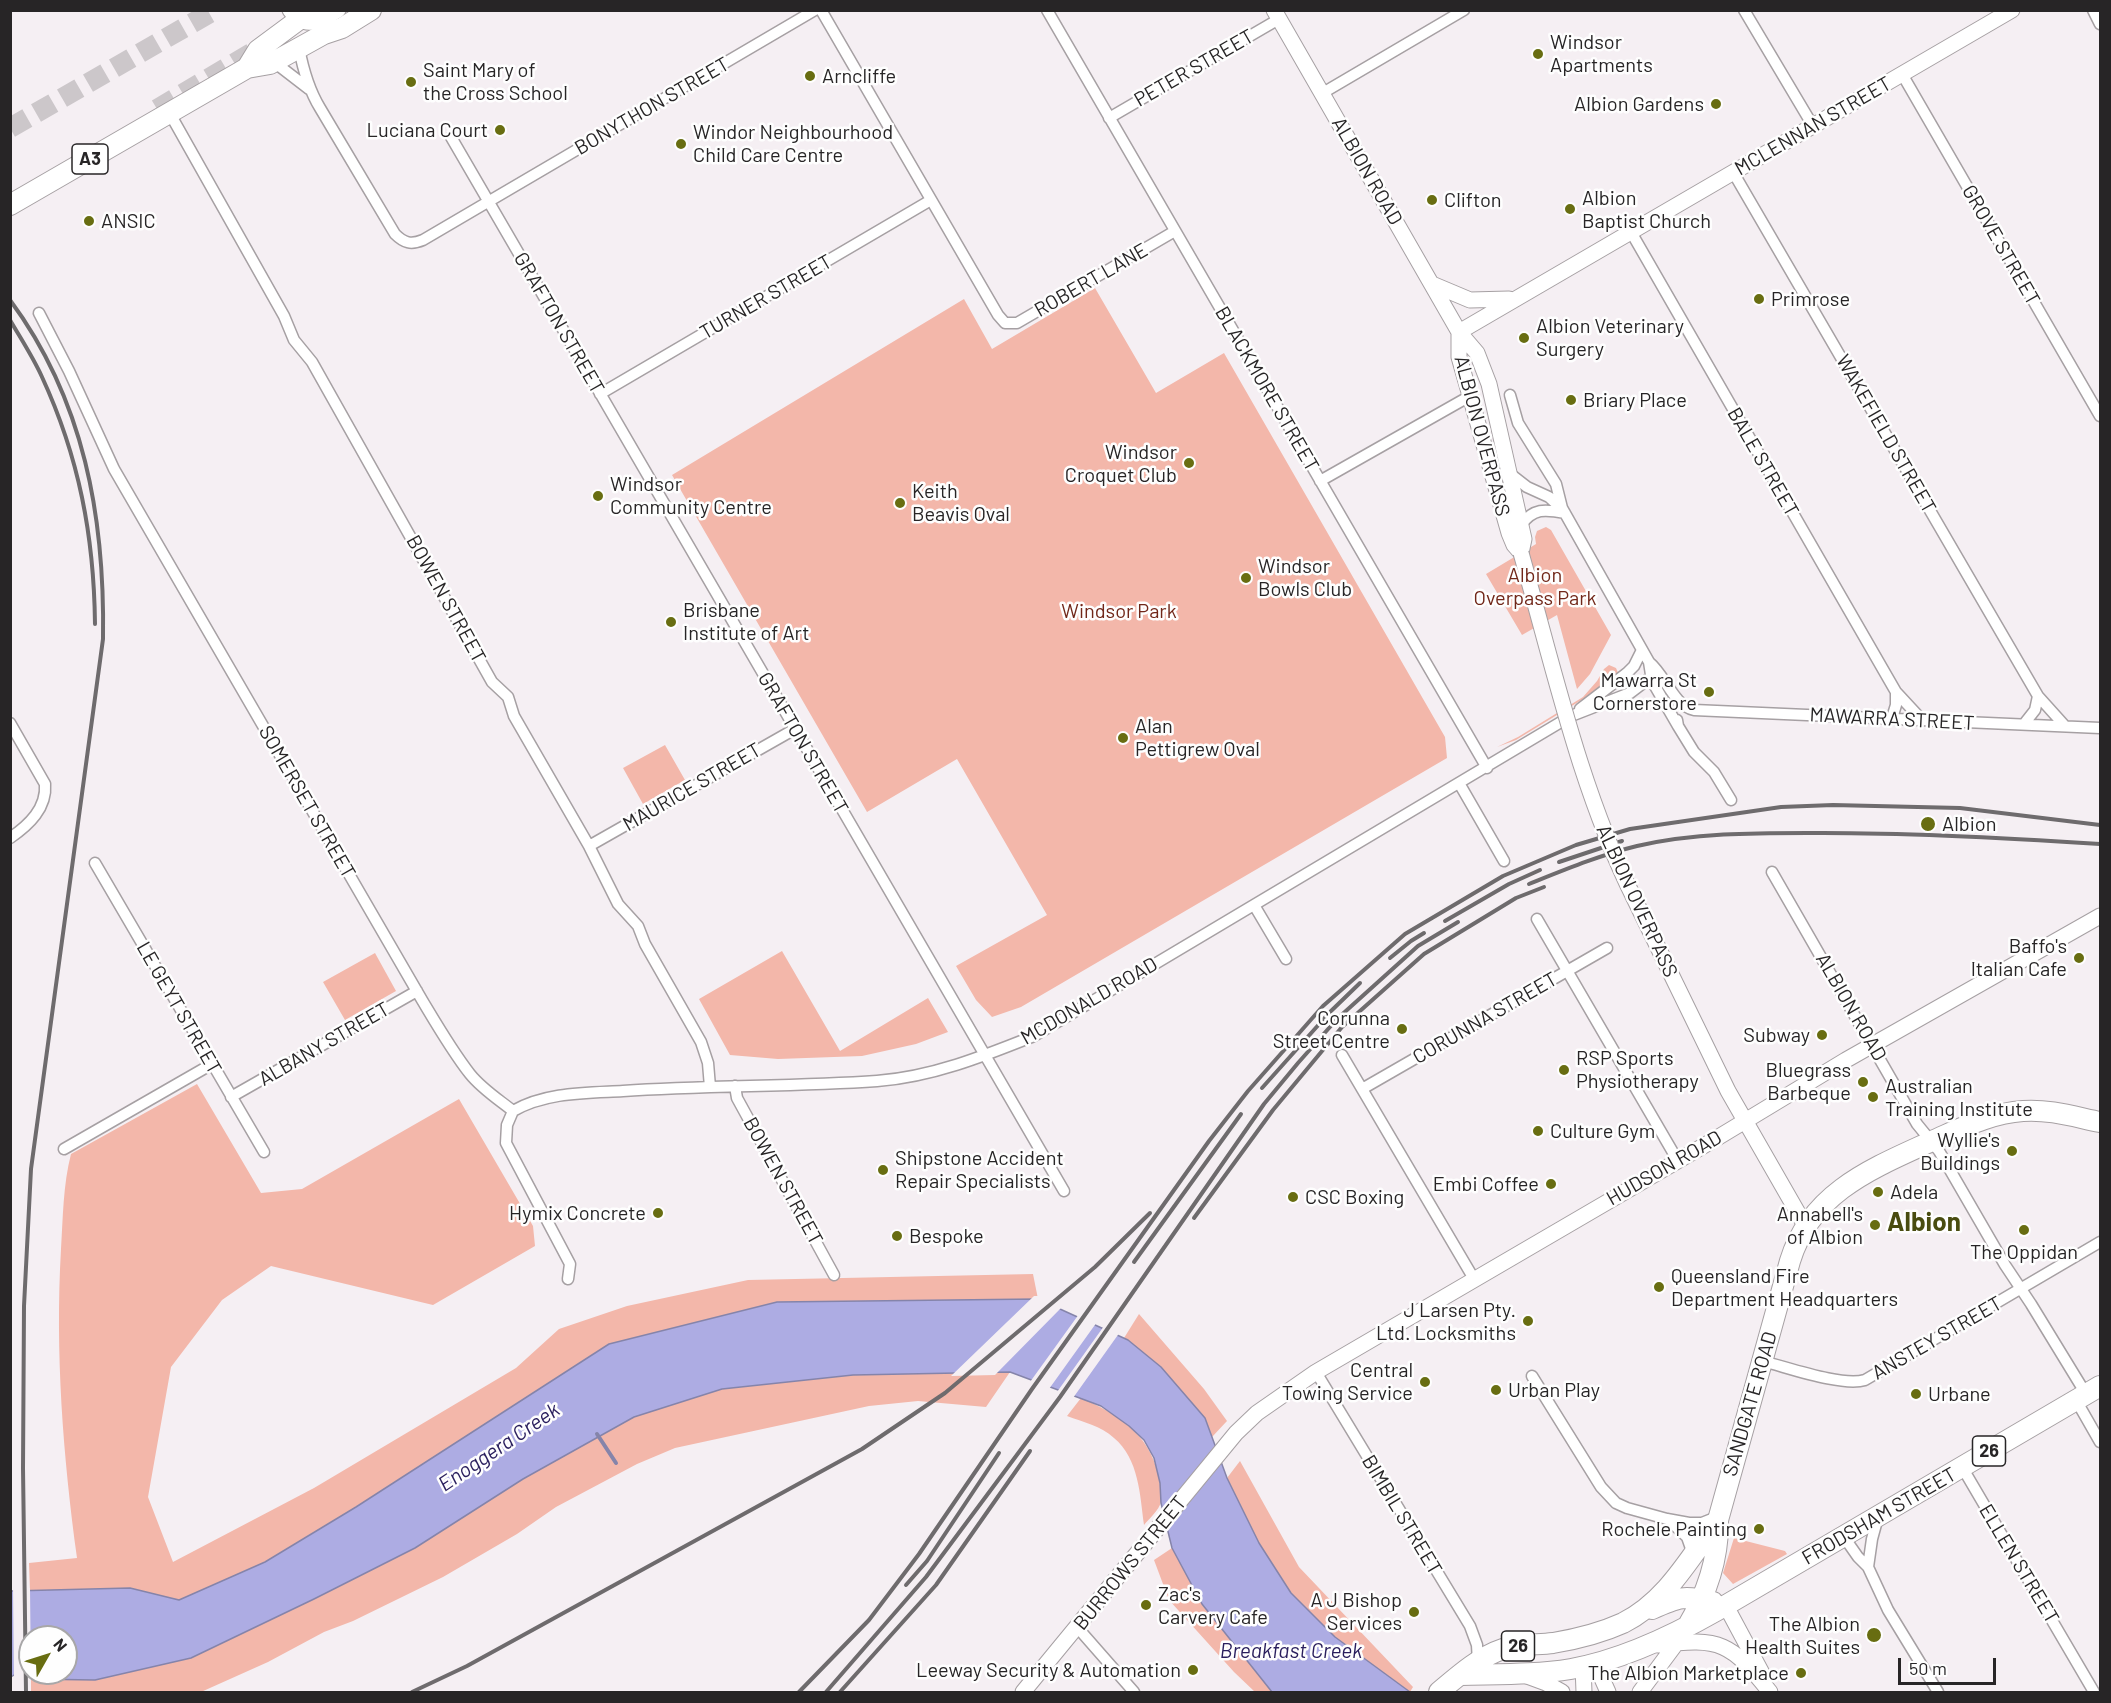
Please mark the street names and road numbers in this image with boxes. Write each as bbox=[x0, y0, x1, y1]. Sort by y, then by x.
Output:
street label: PETER STREET bbox=[1130, 24, 1258, 112]
street label: BONYTHON STREET bbox=[570, 52, 734, 160]
street label: MCLENNAN STREET bbox=[1730, 71, 1896, 181]
street label: ALBION ROAD bbox=[1327, 113, 1407, 229]
road number: A3 bbox=[72, 144, 108, 174]
street label: GROVE STREET bbox=[1957, 181, 2045, 309]
street label: ROBERT LANE bbox=[1030, 238, 1152, 322]
street label: GRAFTON STREET bbox=[509, 248, 609, 398]
street label: TURNER STREET bbox=[696, 249, 836, 345]
street label: BLACKMORE STREET bbox=[1210, 302, 1324, 476]
street label: WAKEFIELD STREET bbox=[1831, 350, 1941, 518]
street label: ALBION OVERPASS bbox=[1449, 353, 1515, 519]
street label: BALE STREET bbox=[1722, 403, 1804, 521]
street label: BOWEN STREET bbox=[401, 531, 491, 667]
street label: GRAFTON STREET bbox=[753, 668, 853, 818]
street label: MAWARRA STREET bbox=[1809, 703, 1975, 735]
street label: SOMERSET STREET bbox=[254, 721, 360, 883]
street label: MAURICE STREET bbox=[619, 738, 765, 836]
street label: ALBION OVERPASS bbox=[1591, 821, 1683, 981]
street label: LE GEYT STREET bbox=[131, 937, 227, 1079]
street label: ALBION ROAD bbox=[1811, 949, 1891, 1065]
street label: MCDONALD ROAD bbox=[1016, 952, 1162, 1050]
street label: CORUNNA STREET bbox=[1408, 967, 1562, 1069]
street label: ALBANY STREET bbox=[254, 997, 394, 1091]
street label: BOWEN STREET bbox=[738, 1113, 828, 1249]
street label: HUDSON ROAD bbox=[1602, 1125, 1726, 1211]
street label: ANSTEY STREET bbox=[1868, 1291, 2006, 1385]
street label: SANDGATE ROAD bbox=[1718, 1329, 1782, 1479]
road number: 26 bbox=[1972, 1436, 2006, 1466]
street label: BIMBIL STREET bbox=[1357, 1451, 1447, 1579]
street label: FRODSHAM STREET bbox=[1798, 1462, 1960, 1570]
street label: BURROWS STREET bbox=[1069, 1491, 1191, 1635]
street label: ELLEN STREET bbox=[1974, 1500, 2064, 1628]
road number: 26 bbox=[1502, 1631, 1534, 1661]

